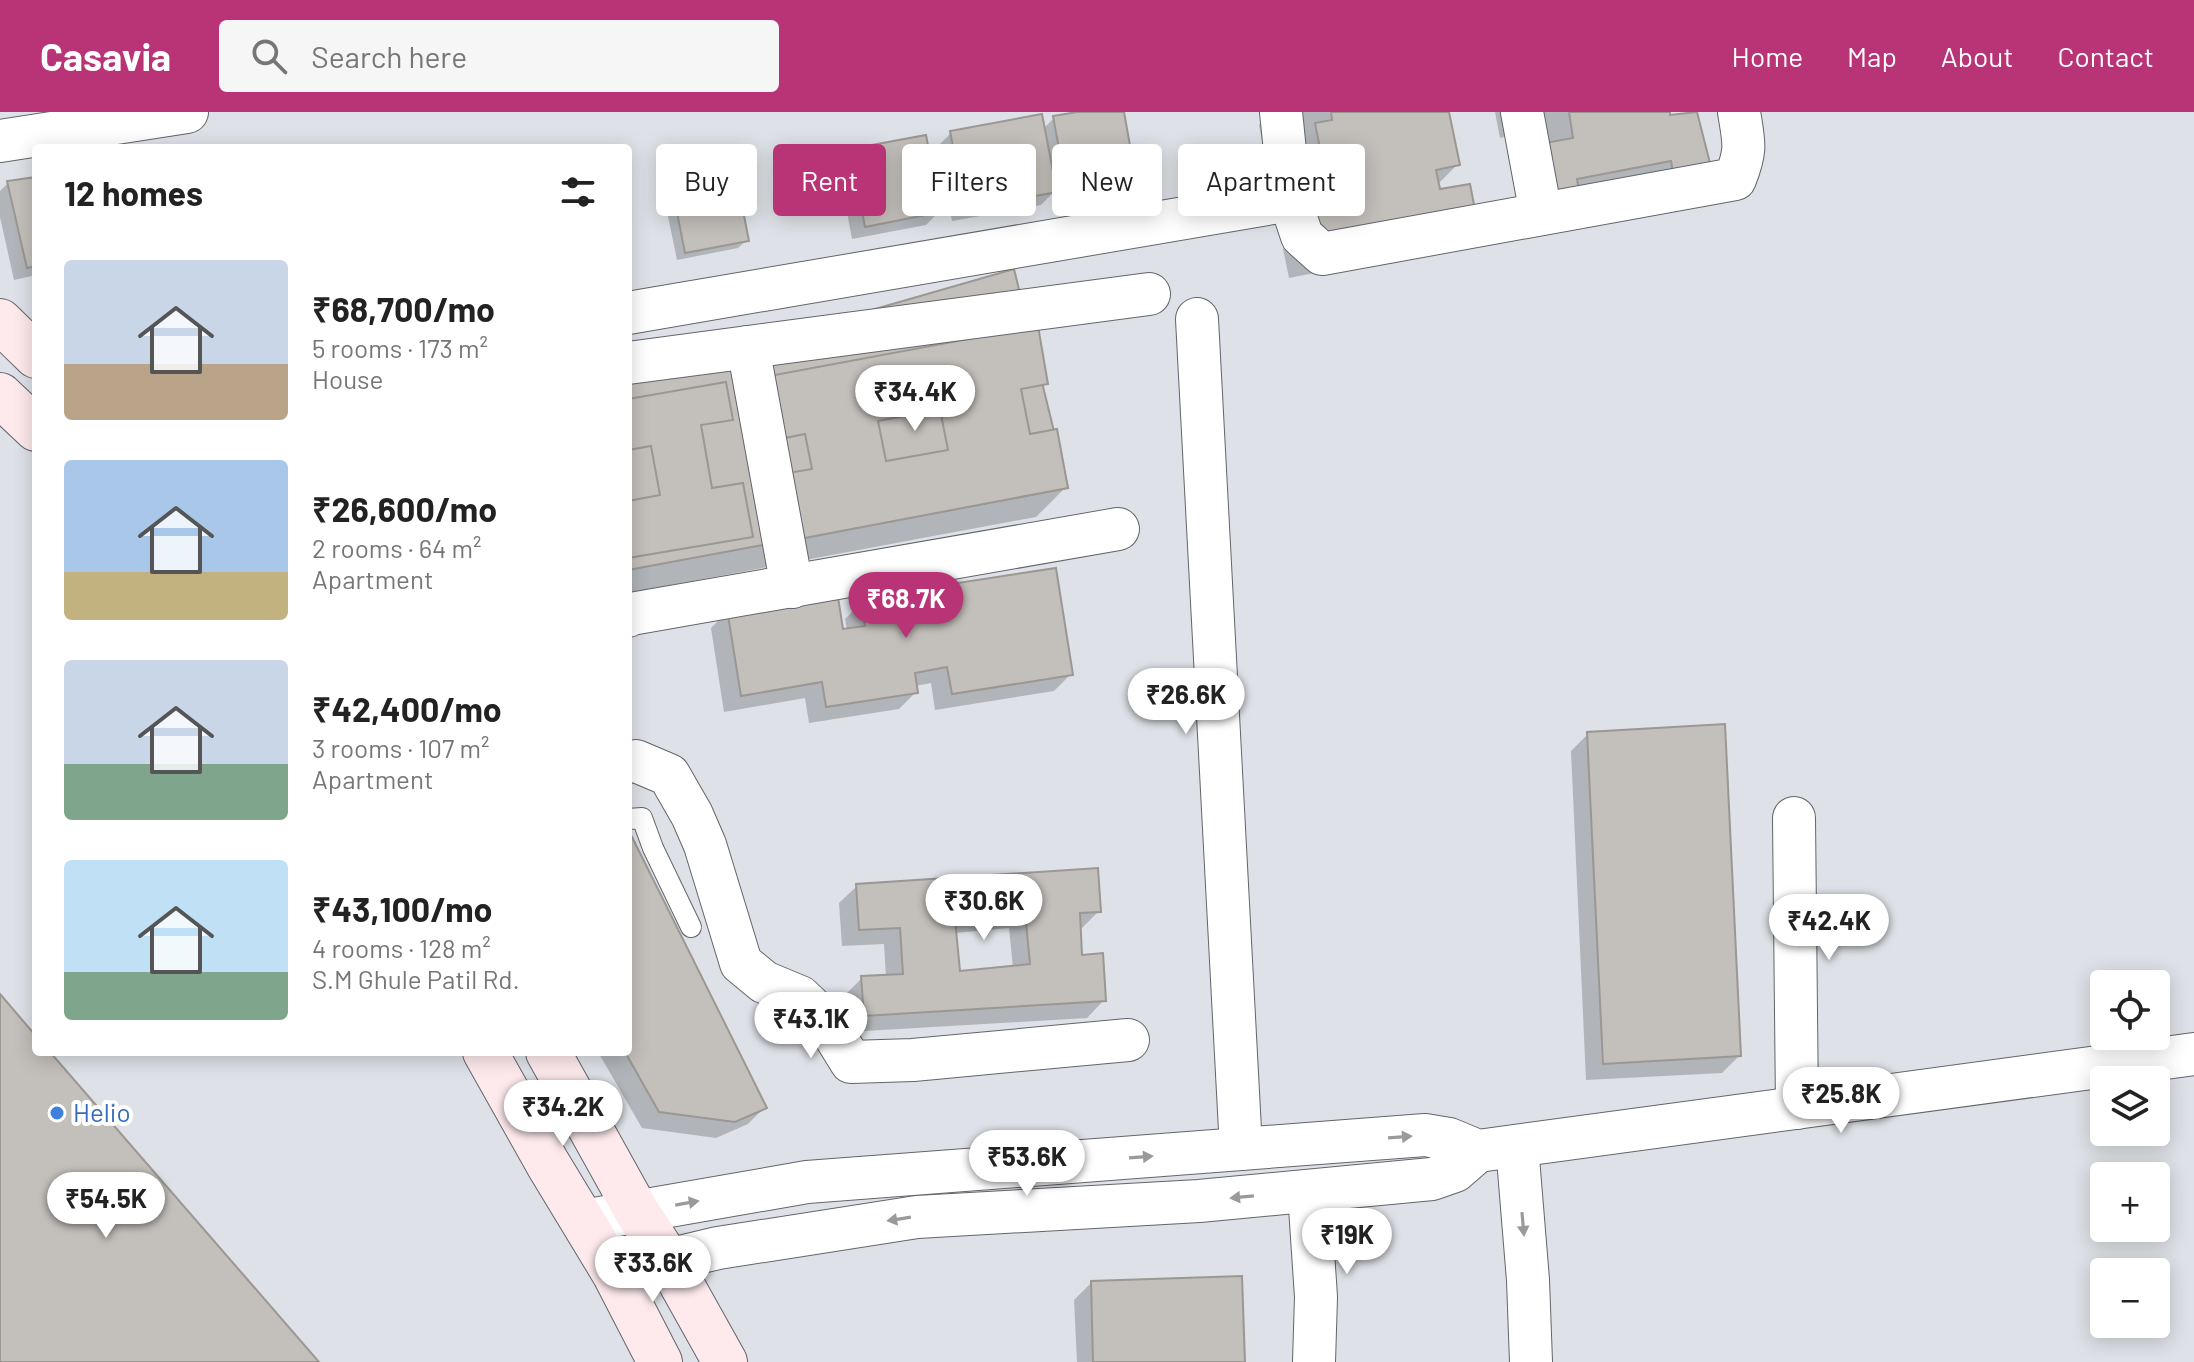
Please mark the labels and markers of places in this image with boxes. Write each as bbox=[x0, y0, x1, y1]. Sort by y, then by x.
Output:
pin: ₹34.4K bbox=[850, 365, 980, 433]
pin: ₹68.7K bbox=[841, 572, 971, 640]
pin: ₹26.6K bbox=[1121, 668, 1251, 736]
pin: ₹30.6K bbox=[919, 874, 1049, 942]
pin: ₹42.4K bbox=[1764, 894, 1894, 962]
pin: ₹43.1K bbox=[746, 992, 876, 1060]
pin: ₹25.8K bbox=[1776, 1067, 1906, 1135]
pin: ₹34.2K bbox=[498, 1080, 628, 1148]
place label: Helio bbox=[73, 1096, 131, 1127]
marker: Helio bbox=[48, 1104, 66, 1122]
pin: ₹53.6K bbox=[962, 1130, 1092, 1198]
pin: ₹54.5K bbox=[41, 1172, 171, 1240]
pin: ₹19K bbox=[1300, 1208, 1394, 1276]
pin: ₹33.6K bbox=[588, 1236, 718, 1304]

